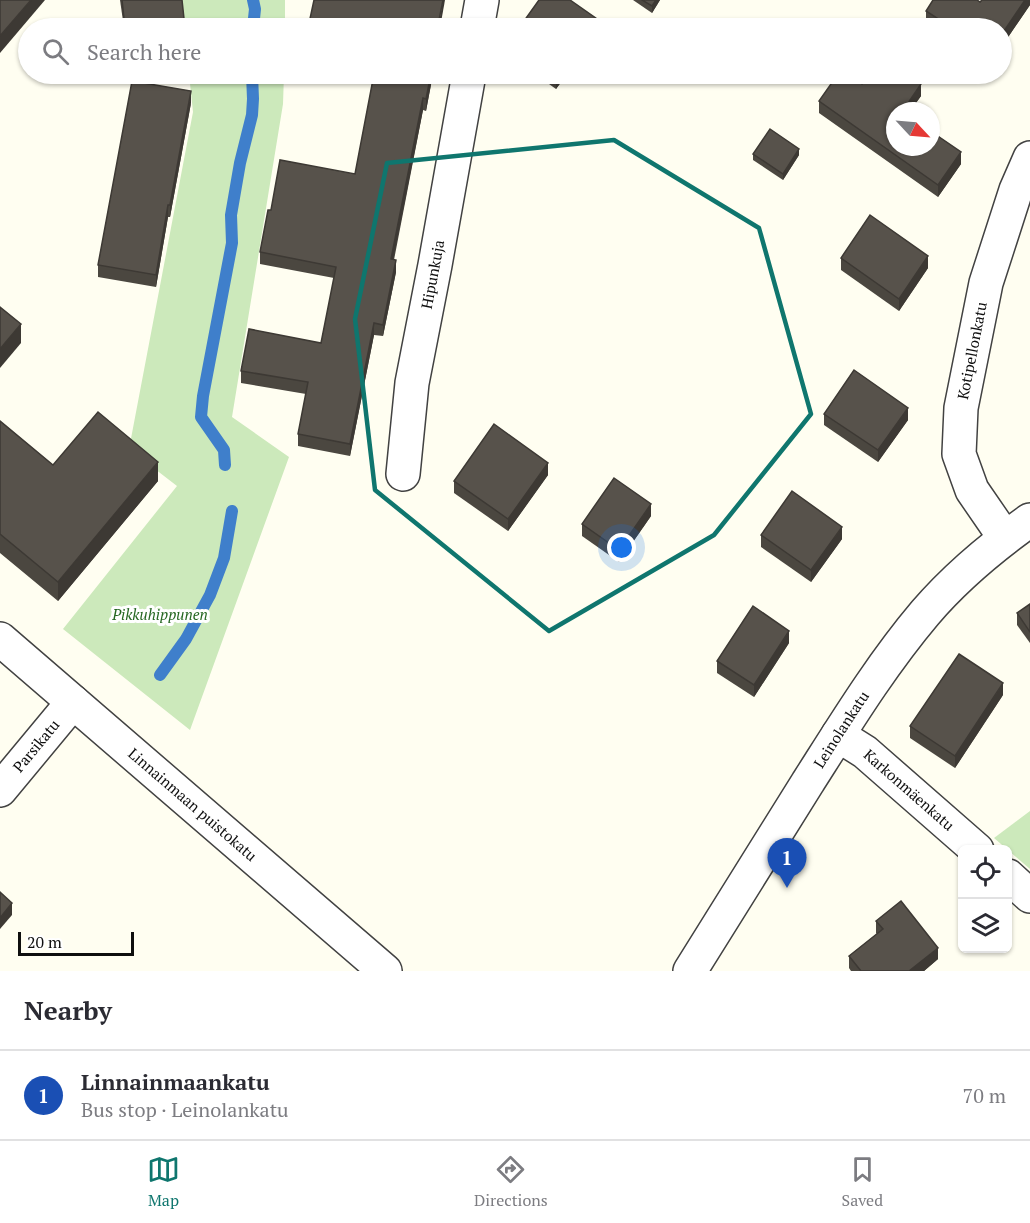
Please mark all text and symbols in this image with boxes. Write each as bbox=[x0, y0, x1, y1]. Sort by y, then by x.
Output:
search box bbox=[18, 18, 1012, 84]
icon: search bbox=[39, 35, 72, 68]
text: Search here bbox=[87, 37, 201, 66]
north arrow bbox=[886, 102, 940, 156]
street label: Hipunkuja bbox=[416, 238, 448, 310]
street label: Kotipellonkatu bbox=[952, 300, 991, 401]
your location bbox=[607, 533, 636, 562]
park label: Pikkuhippunen bbox=[111, 604, 208, 624]
street label: Leinolankatu bbox=[808, 686, 873, 772]
street label: Parsikatu bbox=[8, 715, 64, 776]
street label: Linnainmaan puistokatu bbox=[124, 743, 262, 865]
street label: Karkonmäenkatu bbox=[860, 744, 959, 835]
pin: 1 bbox=[768, 838, 806, 888]
map controls bbox=[958, 845, 1012, 953]
button: locate bbox=[958, 845, 1012, 899]
button: layers bbox=[958, 899, 1012, 953]
scale bar bbox=[18, 929, 134, 956]
text: 20 m bbox=[27, 931, 62, 953]
text: Nearby bbox=[24, 993, 112, 1027]
text: Linnainmaankatu bbox=[81, 1067, 270, 1096]
text: 1 bbox=[38, 1082, 49, 1109]
text: 70 m bbox=[963, 1082, 1006, 1109]
text: Bus stop · Leinolankatu bbox=[81, 1096, 289, 1123]
tab: Map bbox=[147, 1153, 180, 1211]
tab: Directions bbox=[474, 1153, 548, 1211]
tab: Saved bbox=[842, 1153, 883, 1211]

